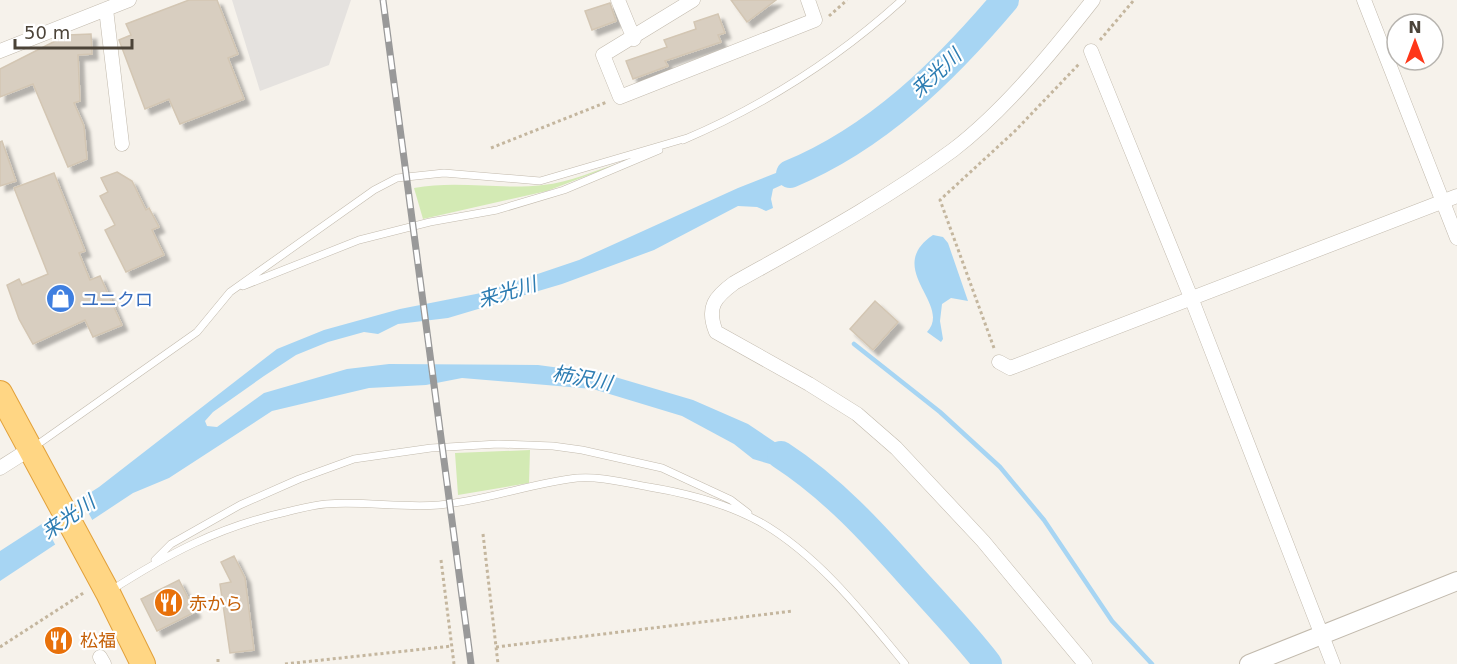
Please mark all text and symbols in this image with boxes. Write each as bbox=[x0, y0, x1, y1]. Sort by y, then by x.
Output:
scale bar bbox=[15, 12, 132, 50]
north arrow bbox=[1385, 12, 1445, 72]
text: N bbox=[1408, 18, 1422, 37]
text: 50 m bbox=[24, 22, 70, 43]
water label: 来光川 bbox=[906, 42, 968, 102]
water label: 来光川 bbox=[475, 271, 541, 312]
shop icon: ユニクロ bbox=[44, 283, 76, 315]
place label: ユニクロ bbox=[81, 289, 153, 310]
water label: 柿沢川 bbox=[550, 361, 616, 395]
water label: 来光川 bbox=[37, 489, 101, 544]
restaurant icon: 赤から bbox=[152, 587, 184, 619]
place label: 赤から bbox=[189, 593, 243, 614]
restaurant icon: 松福 bbox=[43, 624, 75, 656]
place label: 松福 bbox=[80, 630, 116, 651]

